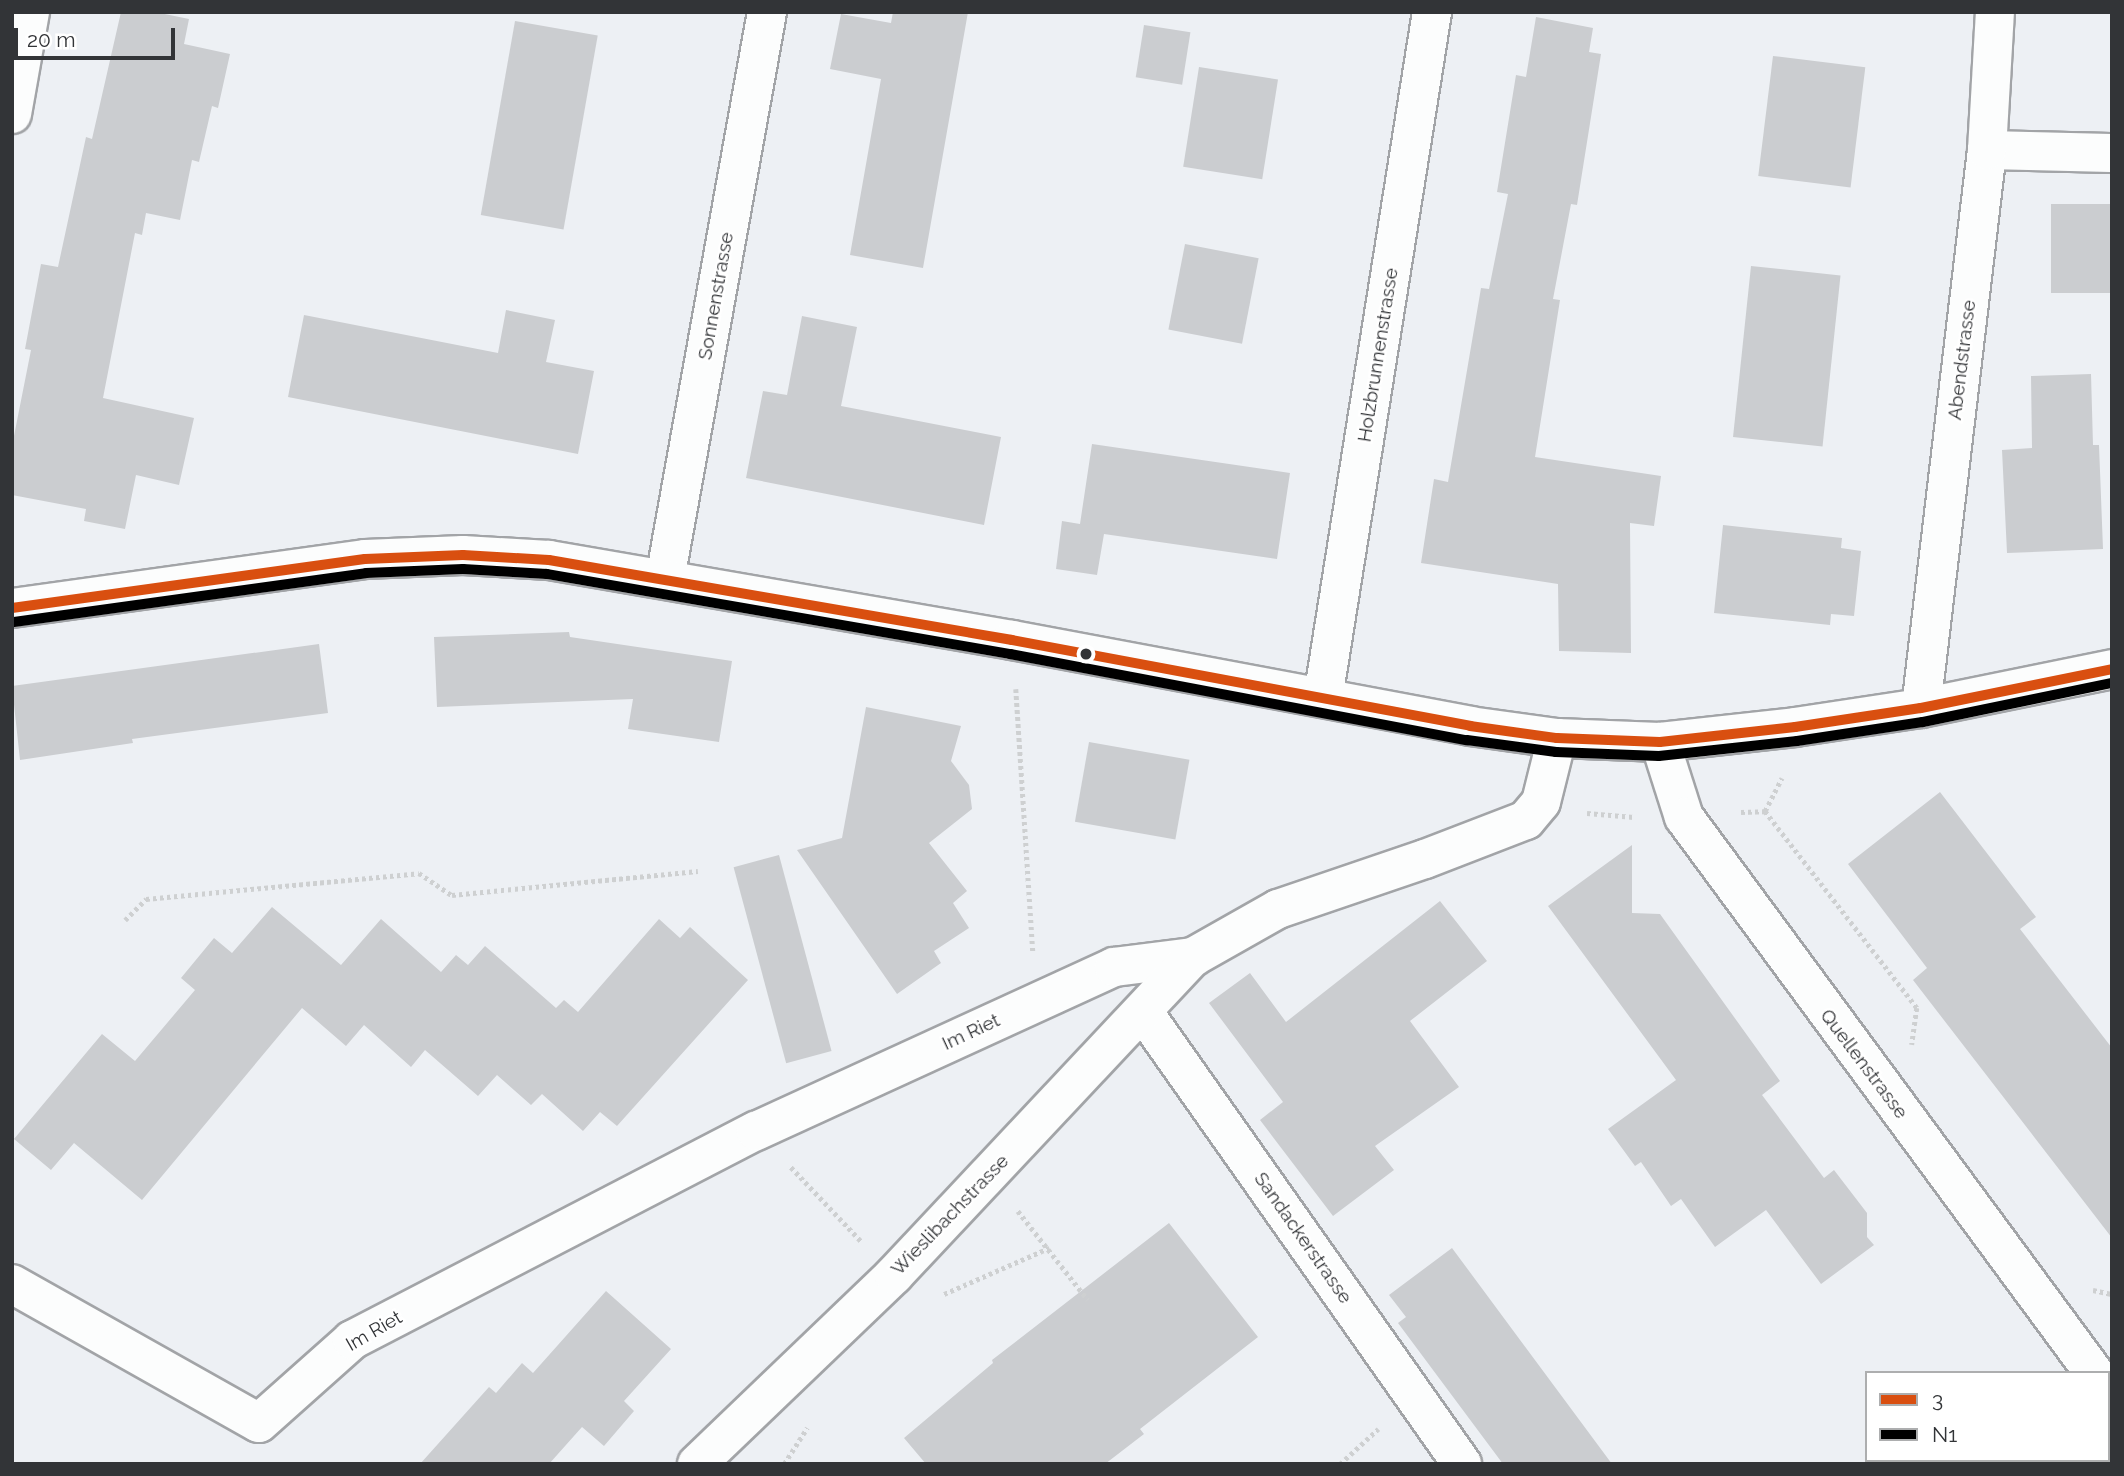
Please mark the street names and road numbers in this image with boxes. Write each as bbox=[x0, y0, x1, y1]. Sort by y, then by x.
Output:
street label: Sonnenstrasse bbox=[694, 230, 738, 362]
street label: Holzbrunnenstrasse bbox=[1353, 266, 1403, 444]
street label: Abendstrasse bbox=[1943, 299, 1981, 421]
street label: Quellenstrasse bbox=[1815, 1005, 1913, 1123]
street label: Im Riet bbox=[939, 1009, 1003, 1055]
street label: Wieslibachstrasse bbox=[886, 1150, 1014, 1280]
street label: Sandackerstrasse bbox=[1249, 1168, 1357, 1308]
street label: Im Riet bbox=[342, 1306, 406, 1356]

